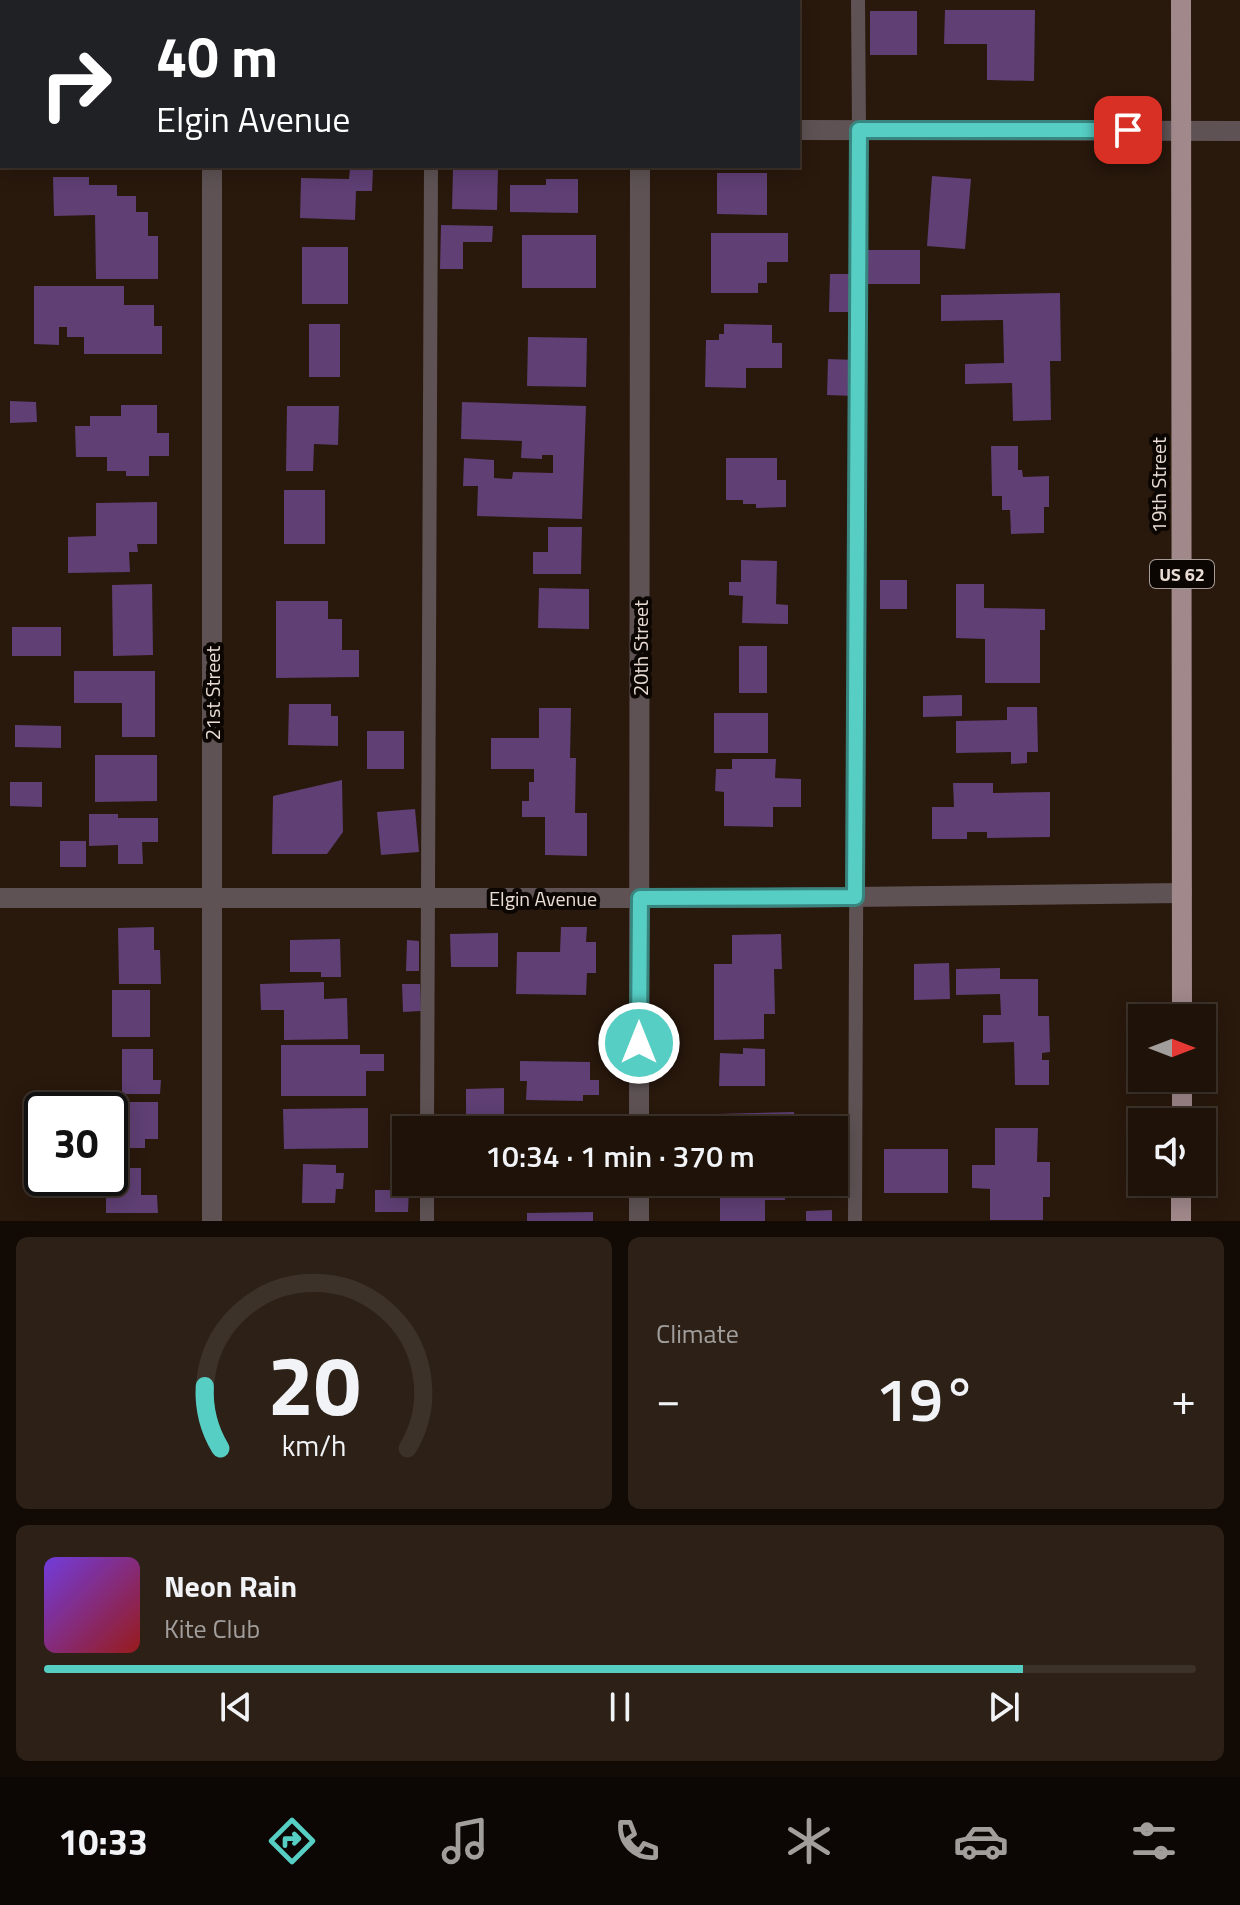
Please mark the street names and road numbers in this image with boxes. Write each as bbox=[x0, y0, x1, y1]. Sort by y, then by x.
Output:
street label: 19th Street bbox=[1143, 437, 1174, 533]
road number: US 62 bbox=[1150, 560, 1214, 588]
street label: 20th Street bbox=[625, 600, 656, 696]
street label: 21st Street bbox=[197, 646, 228, 740]
street label: Elgin Avenue bbox=[489, 883, 597, 914]

